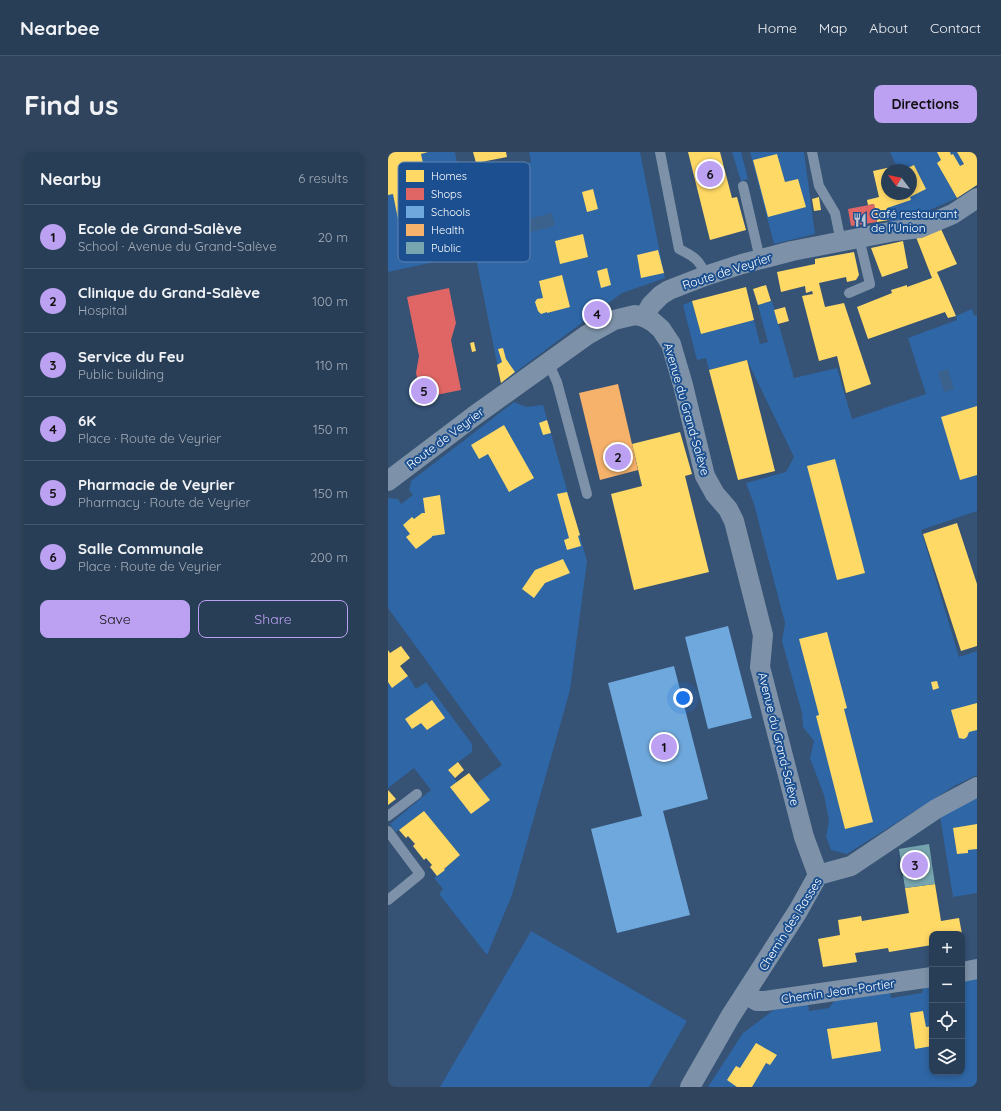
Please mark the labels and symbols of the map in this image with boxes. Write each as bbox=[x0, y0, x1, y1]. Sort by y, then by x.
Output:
pin: 6 bbox=[697, 159, 723, 189]
legend bbox=[398, 162, 530, 262]
north arrow bbox=[881, 164, 917, 200]
text: Homes bbox=[431, 169, 467, 183]
text: Shops bbox=[431, 187, 462, 201]
text: Schools bbox=[431, 205, 470, 219]
place label: Café restaurant de l'Union bbox=[871, 206, 958, 235]
restaurant icon: Café restaurant de l'Union bbox=[852, 212, 868, 228]
text: Health bbox=[431, 223, 464, 237]
text: Public bbox=[431, 241, 461, 255]
street label: Route de Veyrier bbox=[680, 249, 774, 293]
pin: 4 bbox=[584, 299, 610, 329]
street label: Avenue du Grand-Salève bbox=[661, 341, 713, 477]
pin: 5 bbox=[411, 376, 437, 406]
street label: Route de Veyrier bbox=[403, 404, 487, 472]
pin: 2 bbox=[605, 442, 631, 472]
street label: Avenue du Grand-Salève bbox=[755, 671, 803, 808]
your location bbox=[673, 688, 693, 708]
pin: 1 bbox=[651, 732, 677, 762]
pin: 3 bbox=[902, 850, 928, 880]
street label: Chemin des Rasses bbox=[755, 874, 825, 973]
street label: Chemin Jean-Portier bbox=[780, 976, 896, 1006]

